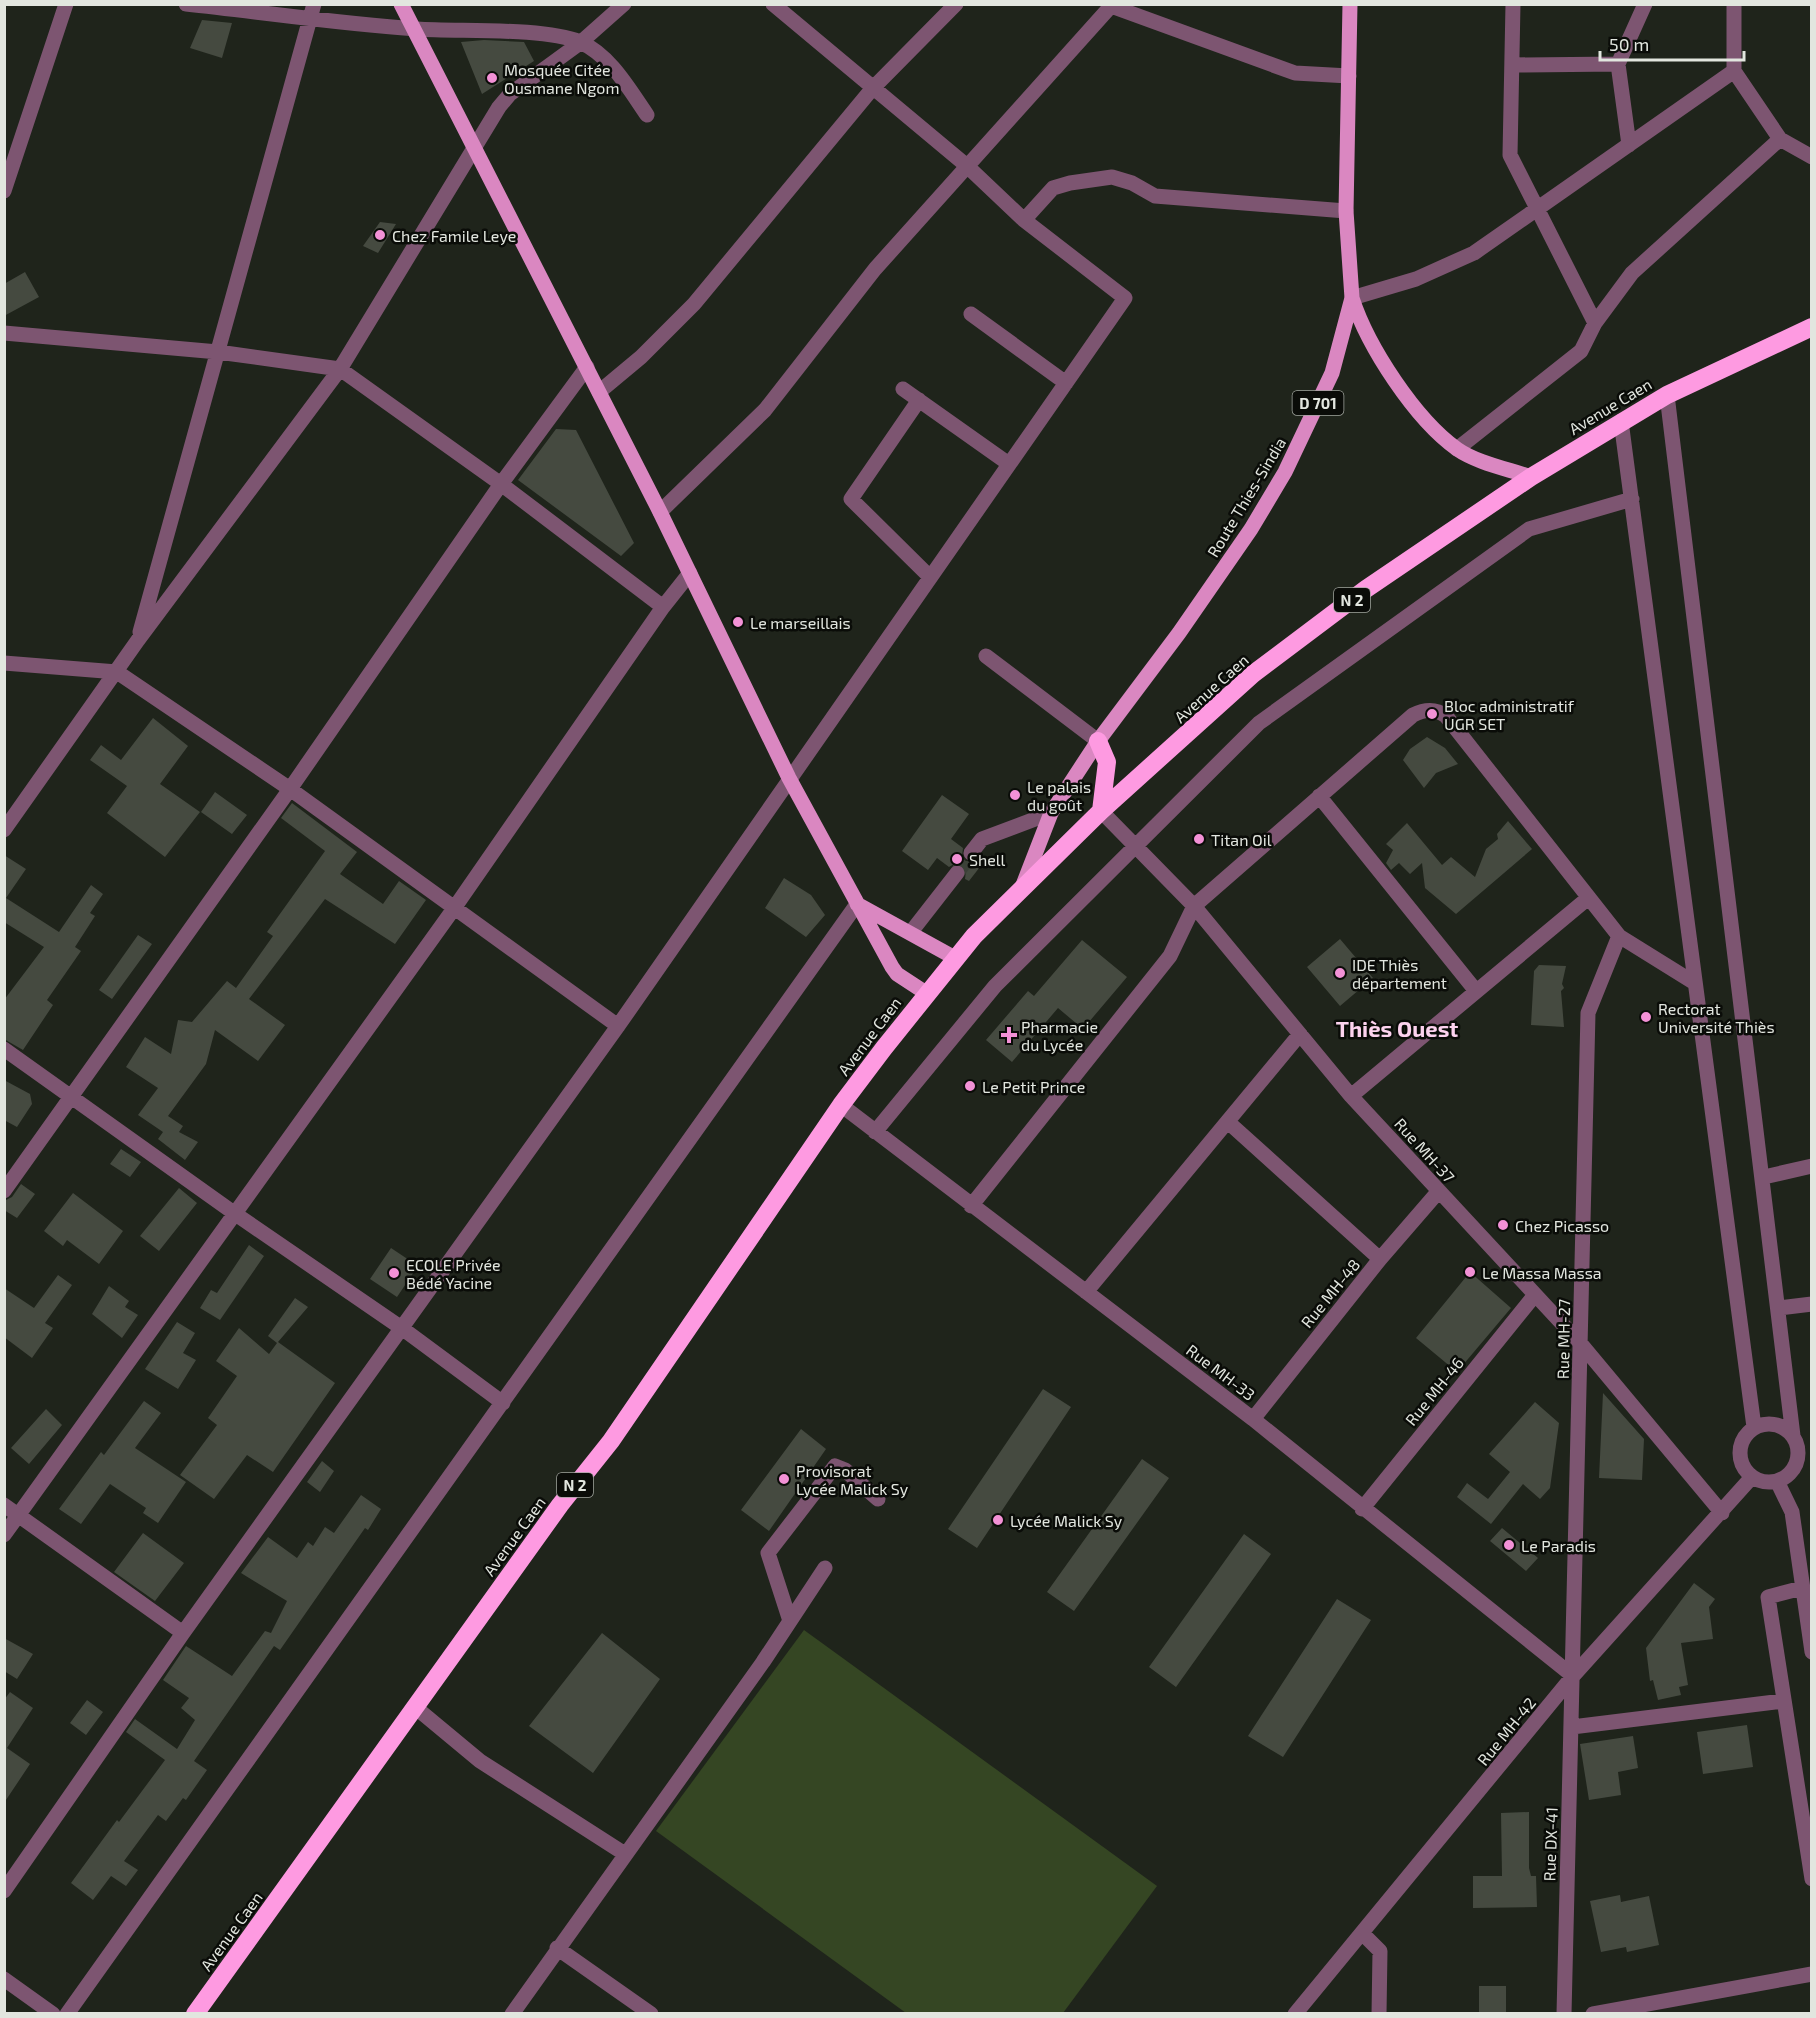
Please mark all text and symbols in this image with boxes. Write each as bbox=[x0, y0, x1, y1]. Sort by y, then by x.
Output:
scale bar bbox=[1600, 24, 1744, 62]
text: 50 m bbox=[1609, 33, 1649, 55]
place label: Mosquée Citée Ousmane Ngom bbox=[504, 60, 619, 97]
marker: Mosquée Citée Ousmane Ngom bbox=[485, 71, 499, 85]
place label: Chez Famile Leye bbox=[392, 226, 516, 245]
marker: Chez Famile Leye bbox=[373, 228, 387, 242]
street label: Avenue Caen bbox=[1565, 374, 1655, 438]
road number: D 701 bbox=[1292, 391, 1344, 415]
street label: Route Thies-Sindia bbox=[1203, 434, 1289, 560]
road number: N 2 bbox=[1334, 588, 1370, 612]
place label: Le marseillais bbox=[750, 613, 851, 632]
marker: Le marseillais bbox=[731, 615, 745, 629]
street label: Avenue Caen bbox=[1170, 650, 1252, 726]
place label: Bloc administratif UGR SET bbox=[1444, 696, 1575, 733]
marker: Bloc administratif UGR SET bbox=[1425, 707, 1439, 721]
place label: Le palais du goût bbox=[1027, 777, 1091, 814]
marker: Le palais du goût bbox=[1008, 788, 1022, 802]
place label: Titan Oil bbox=[1211, 830, 1272, 849]
marker: Titan Oil bbox=[1192, 832, 1206, 846]
place label: Shell bbox=[969, 850, 1006, 869]
marker: Shell bbox=[950, 852, 964, 866]
place label: IDE Thiès département bbox=[1352, 955, 1447, 992]
marker: IDE Thiès département bbox=[1333, 966, 1347, 980]
street label: Avenue Caen bbox=[833, 993, 905, 1079]
place label: Rectorat Université Thiès bbox=[1658, 999, 1775, 1036]
marker: Rectorat Université Thiès bbox=[1639, 1010, 1653, 1024]
district label: Thiès Ouest bbox=[1336, 1015, 1458, 1041]
place label: Pharmacie du Lycée bbox=[1021, 1017, 1098, 1054]
marker: Pharmacie du Lycée bbox=[1002, 1028, 1016, 1042]
place label: Le Petit Prince bbox=[982, 1077, 1085, 1096]
marker: Le Petit Prince bbox=[963, 1079, 977, 1093]
street label: Rue MH-37 bbox=[1391, 1114, 1459, 1186]
place label: Chez Picasso bbox=[1515, 1216, 1609, 1235]
marker: Chez Picasso bbox=[1496, 1218, 1510, 1232]
place label: ECOLE Privée Bédé Yacine bbox=[406, 1255, 501, 1292]
street label: Rue MH-48 bbox=[1297, 1255, 1363, 1331]
place label: Le Massa Massa bbox=[1482, 1263, 1602, 1282]
marker: Le Massa Massa bbox=[1463, 1265, 1477, 1279]
marker: ECOLE Privée Bédé Yacine bbox=[387, 1266, 401, 1280]
street label: Rue MH-27 bbox=[1553, 1299, 1573, 1379]
street label: Rue MH-33 bbox=[1183, 1340, 1259, 1404]
street label: Rue MH-46 bbox=[1401, 1353, 1467, 1429]
place label: Provisorat Lycée Malick Sy bbox=[796, 1461, 909, 1498]
marker: Provisorat Lycée Malick Sy bbox=[777, 1472, 791, 1486]
road number: N 2 bbox=[557, 1473, 593, 1497]
street label: Avenue Caen bbox=[479, 1493, 549, 1579]
place label: Lycée Malick Sy bbox=[1010, 1511, 1123, 1530]
marker: Lycée Malick Sy bbox=[991, 1513, 1005, 1527]
place label: Le Paradis bbox=[1521, 1536, 1596, 1555]
marker: Le Paradis bbox=[1502, 1538, 1516, 1552]
street label: Rue MH-42 bbox=[1473, 1693, 1539, 1769]
street label: Rue DX-41 bbox=[1539, 1806, 1561, 1882]
street label: Avenue Caen bbox=[196, 1888, 266, 1974]

